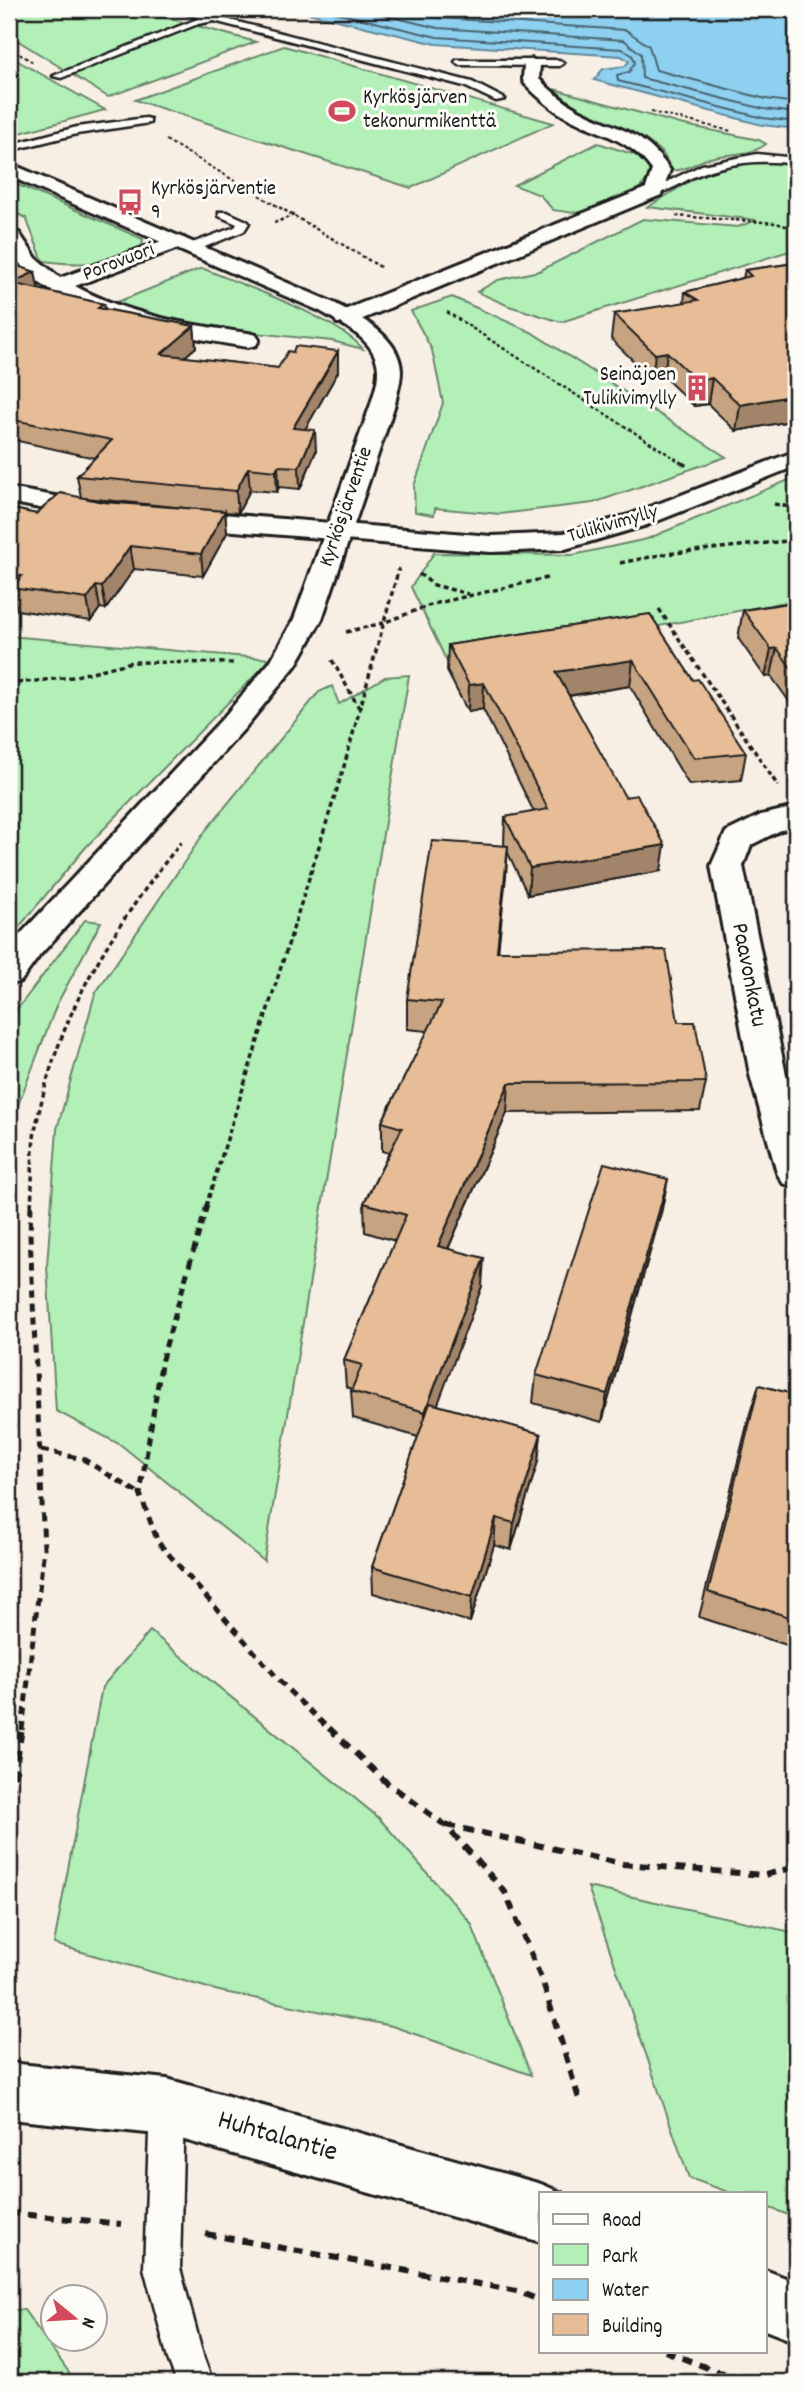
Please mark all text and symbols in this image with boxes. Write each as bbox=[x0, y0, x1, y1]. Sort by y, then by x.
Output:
place label: Kyrkösjärven tekonurmikenttä bbox=[363, 84, 497, 138]
sports icon: Kyrkösjärven tekonurmikenttä bbox=[327, 96, 357, 126]
place label: Kyrkösjärventie 9 bbox=[151, 175, 276, 229]
bus stop icon: Kyrkösjärventie 9 bbox=[115, 187, 145, 217]
street label: Porovuori bbox=[79, 236, 159, 290]
place label: Seinäjoen Tulikivimylly bbox=[583, 361, 676, 415]
building icon: Seinäjoen Tulikivimylly bbox=[682, 373, 712, 403]
street label: Kyrkösjärventie bbox=[312, 443, 382, 571]
street label: Tulikivimylly bbox=[564, 498, 662, 552]
street label: Paavonkatu bbox=[721, 920, 775, 1030]
street label: Huhtalantie bbox=[212, 2102, 342, 2174]
legend bbox=[539, 2192, 766, 2352]
text: Road bbox=[602, 2207, 641, 2237]
text: Park bbox=[602, 2243, 638, 2273]
text: Water bbox=[602, 2277, 649, 2307]
north arrow bbox=[38, 2282, 108, 2352]
text: Building bbox=[602, 2313, 662, 2343]
text: N bbox=[73, 2314, 101, 2331]

